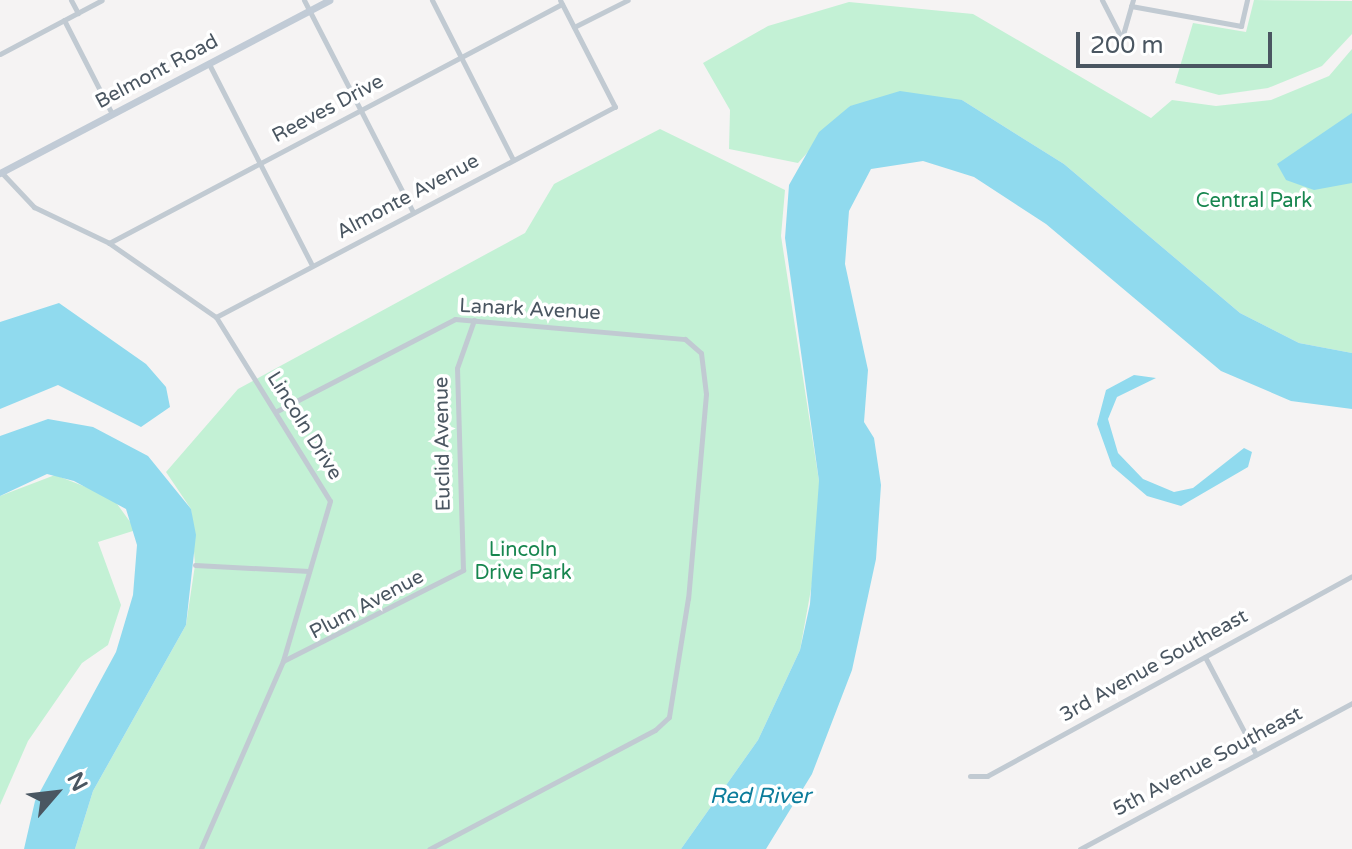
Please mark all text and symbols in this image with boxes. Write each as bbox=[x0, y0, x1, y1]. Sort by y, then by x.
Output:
scale bar bbox=[1080, 16, 1276, 66]
street label: Belmont Road bbox=[91, 30, 223, 114]
text: 200 m bbox=[1090, 31, 1164, 60]
street label: Reeves Drive bbox=[268, 70, 388, 148]
street label: Almonte Avenue bbox=[333, 149, 483, 245]
park label: Central Park bbox=[1196, 189, 1312, 213]
street label: Lanark Avenue bbox=[459, 294, 601, 326]
street label: Lincoln Drive bbox=[261, 367, 347, 485]
street label: Euclid Avenue bbox=[430, 376, 456, 512]
park label: Lincoln Drive Park bbox=[474, 538, 572, 585]
street label: Plum Avenue bbox=[306, 565, 428, 645]
street label: 3rd Avenue Southeast bbox=[1056, 604, 1252, 728]
street label: 5th Avenue Southeast bbox=[1109, 702, 1307, 822]
north arrow bbox=[16, 753, 96, 833]
text: N bbox=[62, 768, 93, 796]
water label: Red River bbox=[709, 784, 811, 810]

